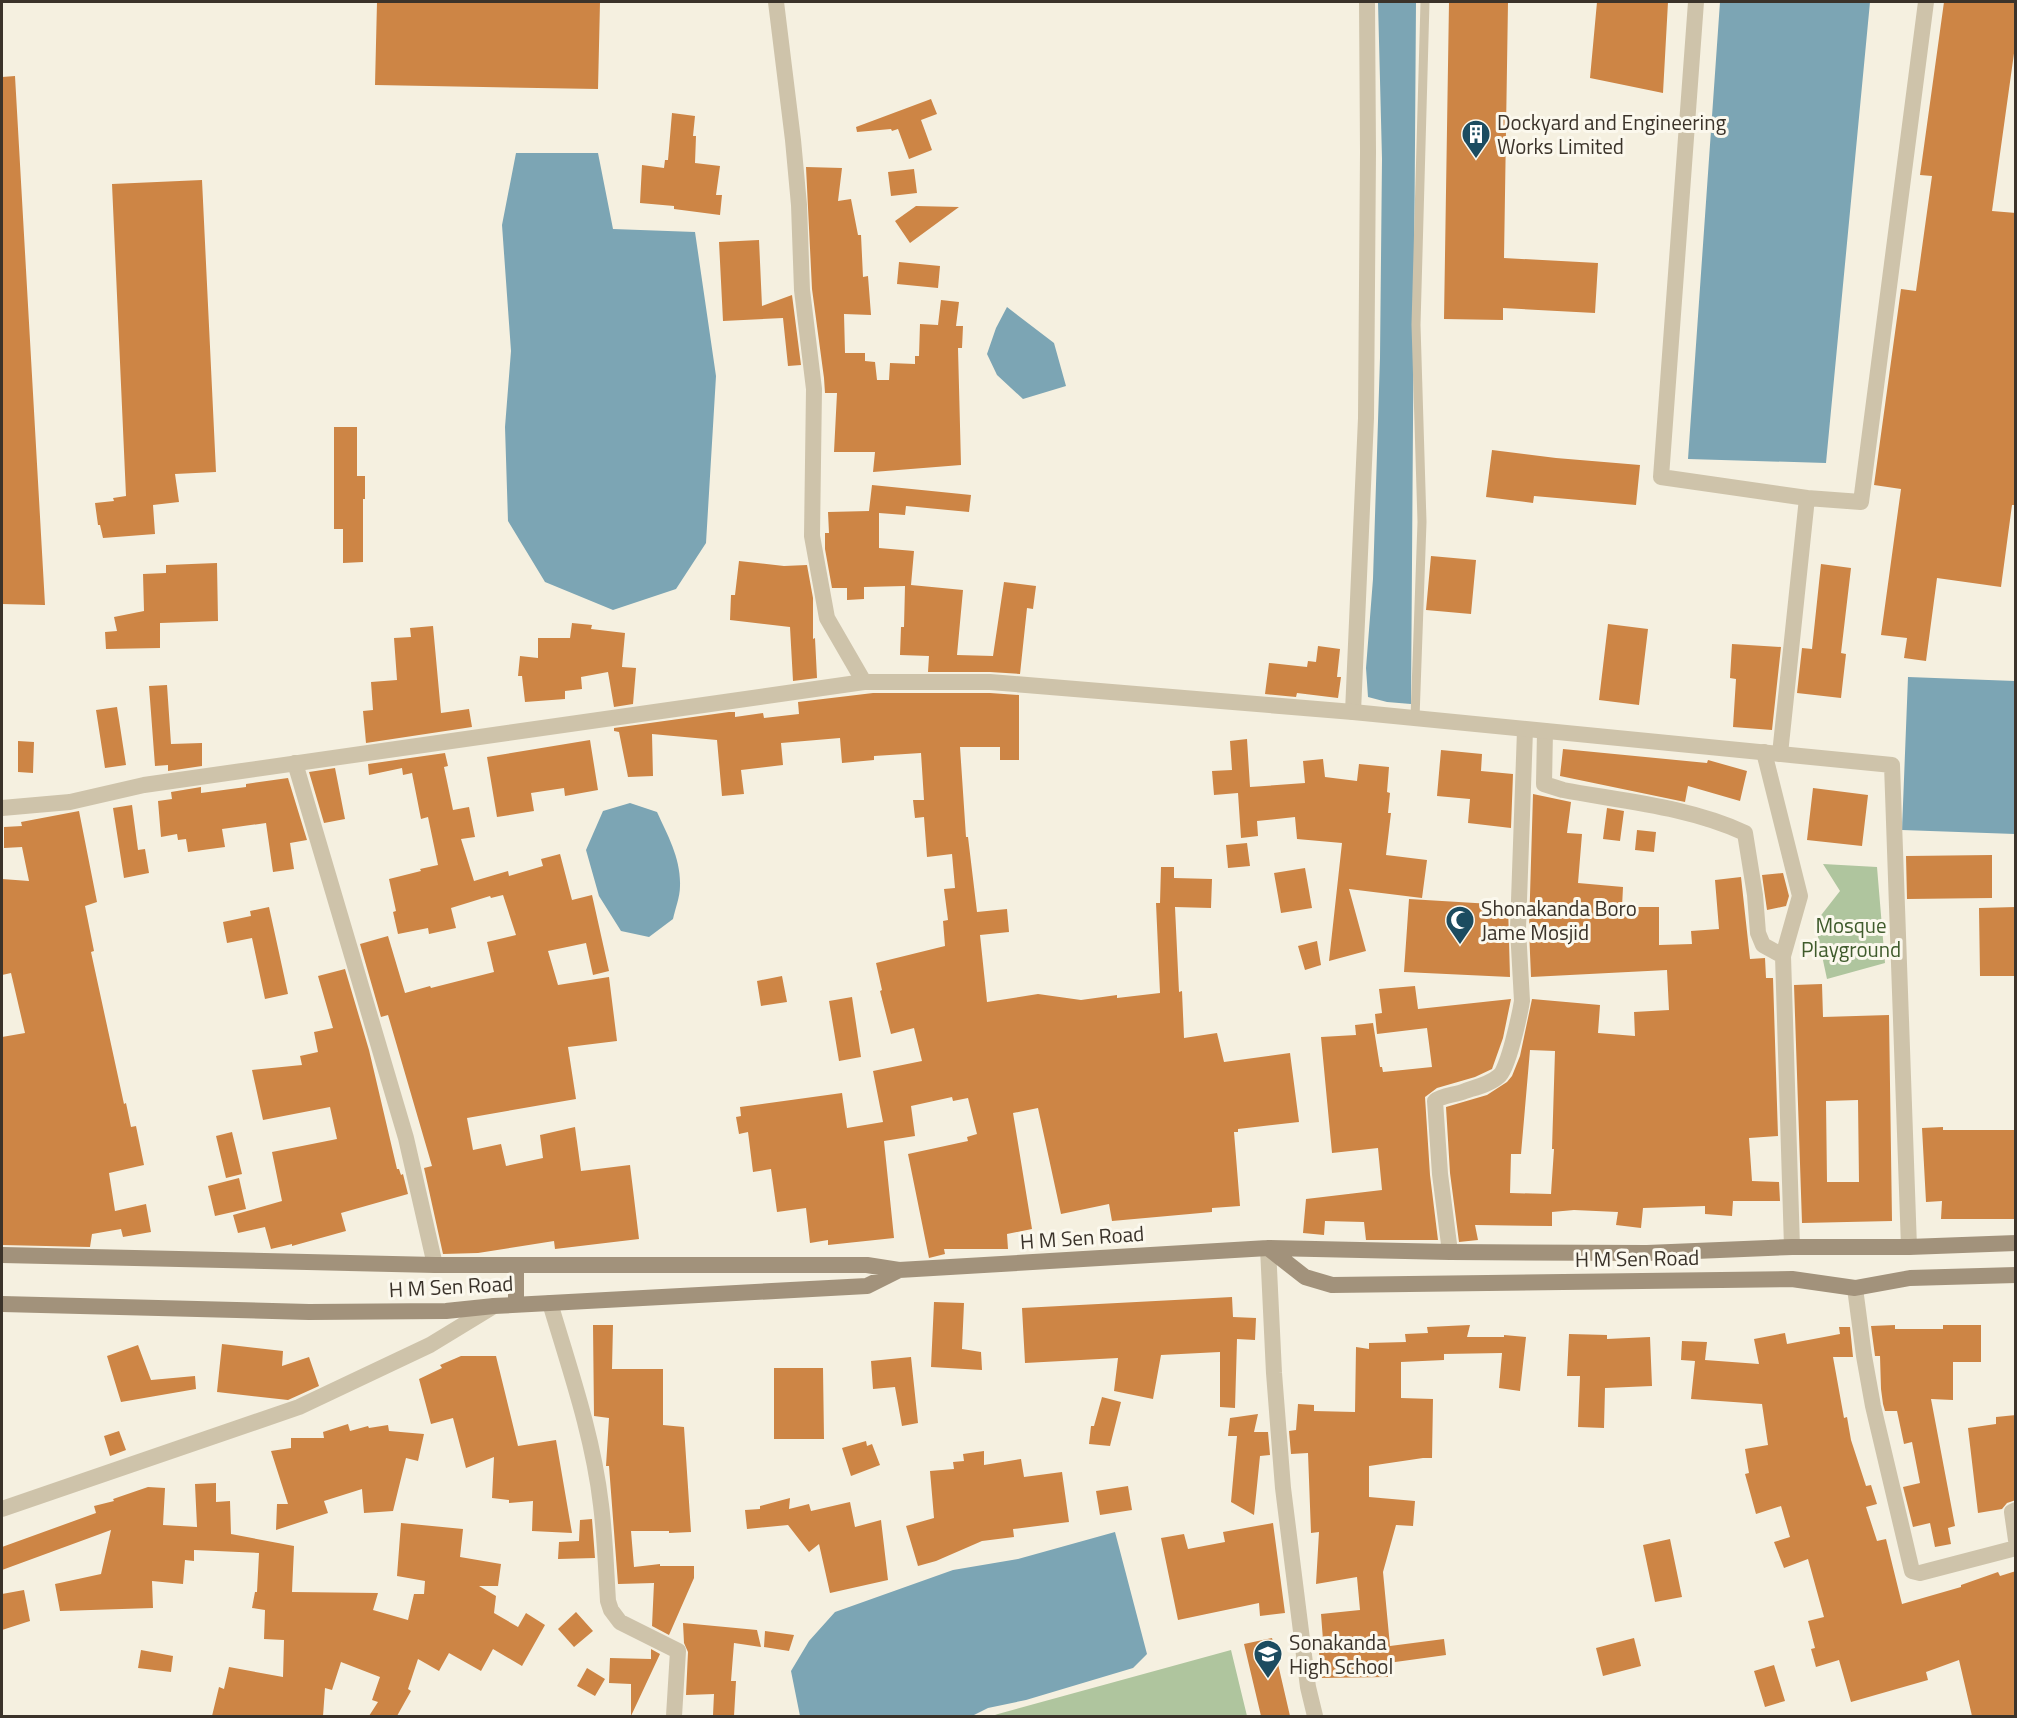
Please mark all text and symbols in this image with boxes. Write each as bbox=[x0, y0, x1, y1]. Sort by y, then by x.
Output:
place label: Dockyard and Engineering Works Limited bbox=[1497, 106, 1726, 162]
building icon: Dockyard and Engineering Works Limited bbox=[1460, 118, 1492, 160]
place label: Shonakanda Boro Jame Mosjid bbox=[1481, 892, 1637, 948]
mosque icon: Shonakanda Boro Jame Mosjid bbox=[1444, 904, 1476, 946]
park label: Mosque Playground bbox=[1801, 909, 1901, 965]
street label: H M Sen Road bbox=[1019, 1217, 1145, 1257]
street label: H M Sen Road bbox=[1575, 1241, 1699, 1275]
street label: H M Sen Road bbox=[388, 1267, 514, 1305]
place label: Sonakanda High School bbox=[1289, 1626, 1393, 1682]
school or university icon: Sonakanda High School bbox=[1252, 1638, 1284, 1680]

